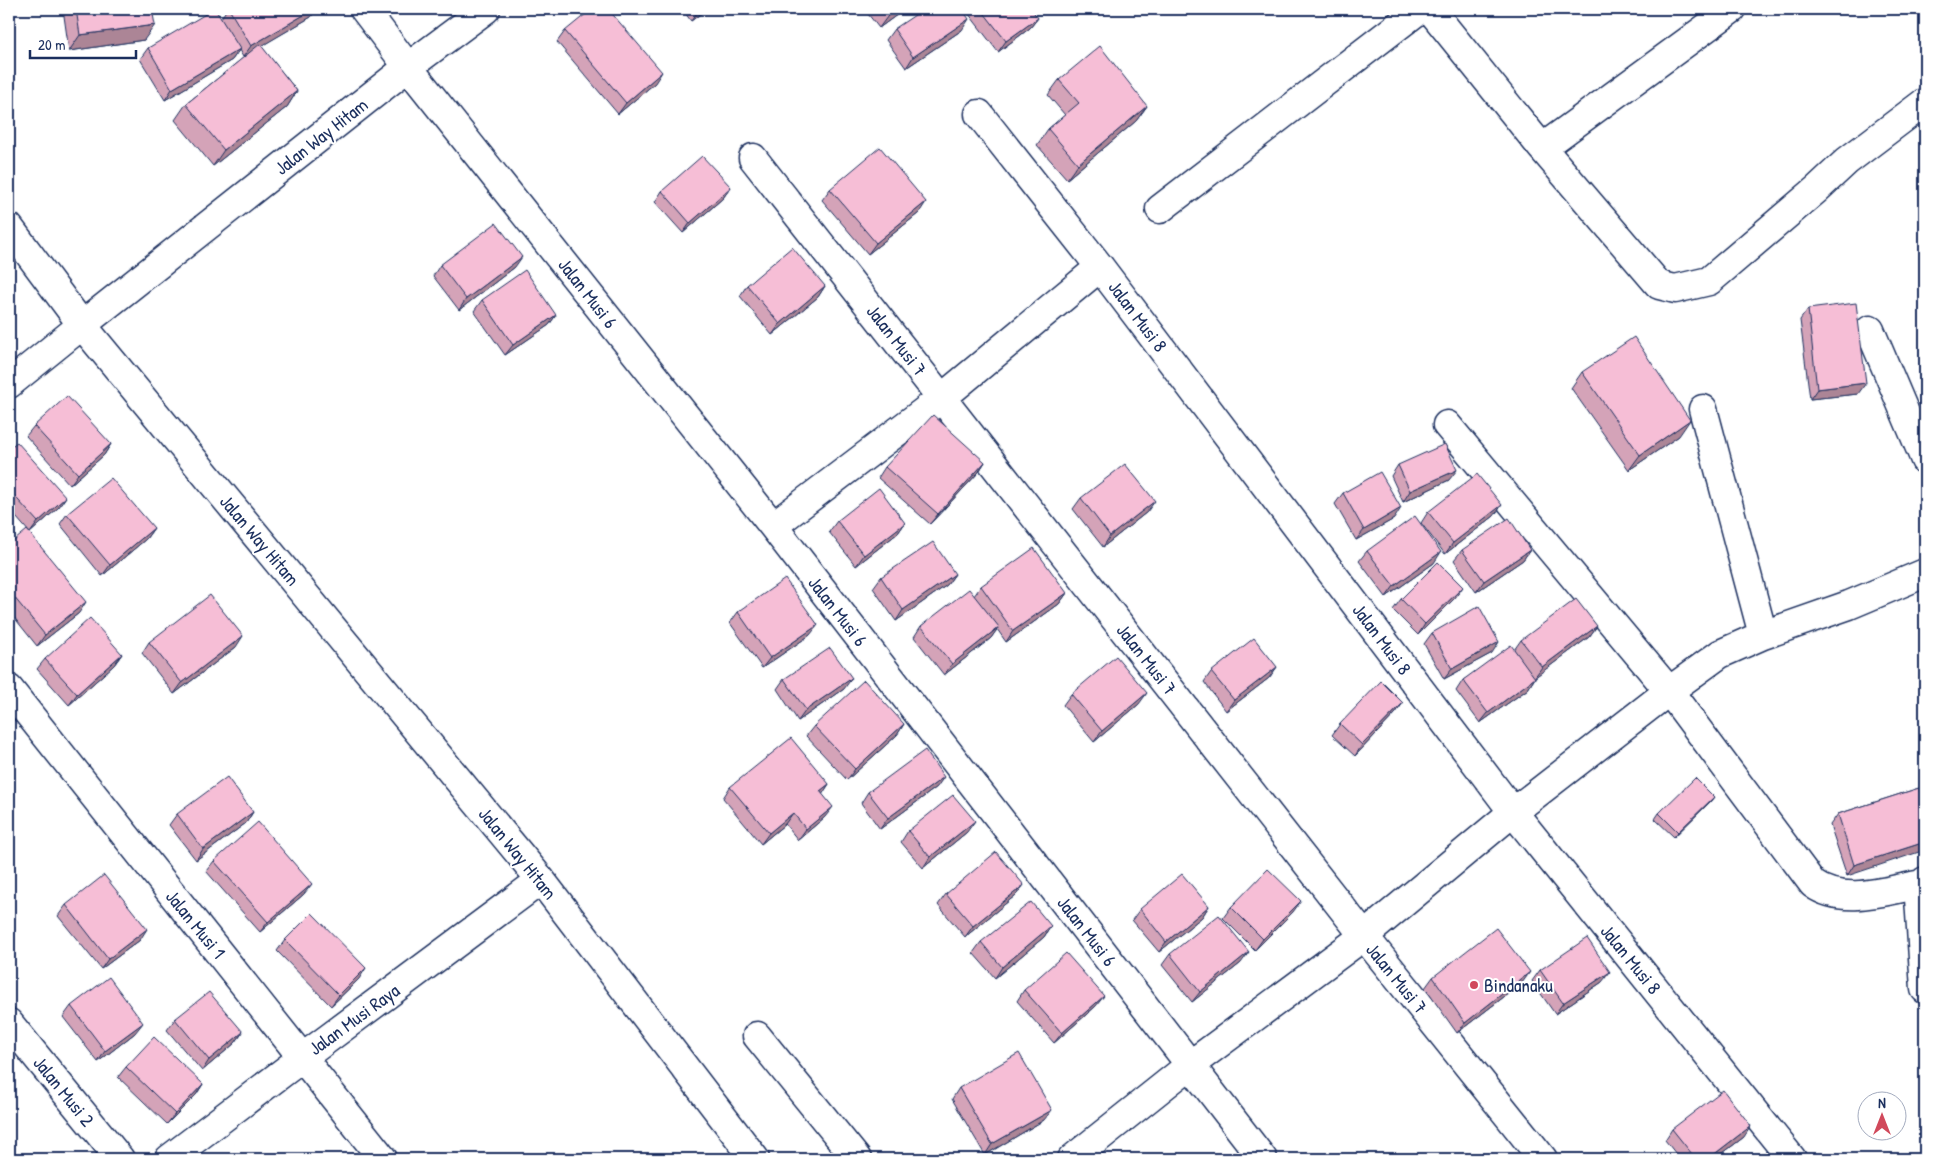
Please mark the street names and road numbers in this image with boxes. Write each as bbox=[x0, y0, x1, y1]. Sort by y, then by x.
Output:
street label: Jalan Way Hitam bbox=[269, 91, 373, 181]
street label: Jalan Musi 6 bbox=[552, 253, 624, 333]
street label: Jalan Musi 8 bbox=[1103, 275, 1173, 357]
street label: Jalan Musi 7 bbox=[861, 299, 933, 381]
street label: Jalan Way Hitam bbox=[214, 489, 306, 591]
street label: Jalan Musi 6 bbox=[802, 571, 874, 651]
street label: Jalan Musi 8 bbox=[1347, 598, 1417, 680]
street label: Jalan Musi 7 bbox=[1111, 618, 1183, 700]
street label: Jalan Way Hitam bbox=[473, 801, 563, 905]
street label: Jalan Musi 1 bbox=[160, 884, 232, 964]
street label: Jalan Musi 6 bbox=[1051, 891, 1123, 971]
street label: Jalan Musi 8 bbox=[1595, 919, 1667, 999]
street label: Jalan Musi 7 bbox=[1360, 937, 1434, 1019]
street label: Jalan Musi Raya bbox=[303, 977, 405, 1061]
street label: Jalan Musi 2 bbox=[28, 1050, 100, 1132]

